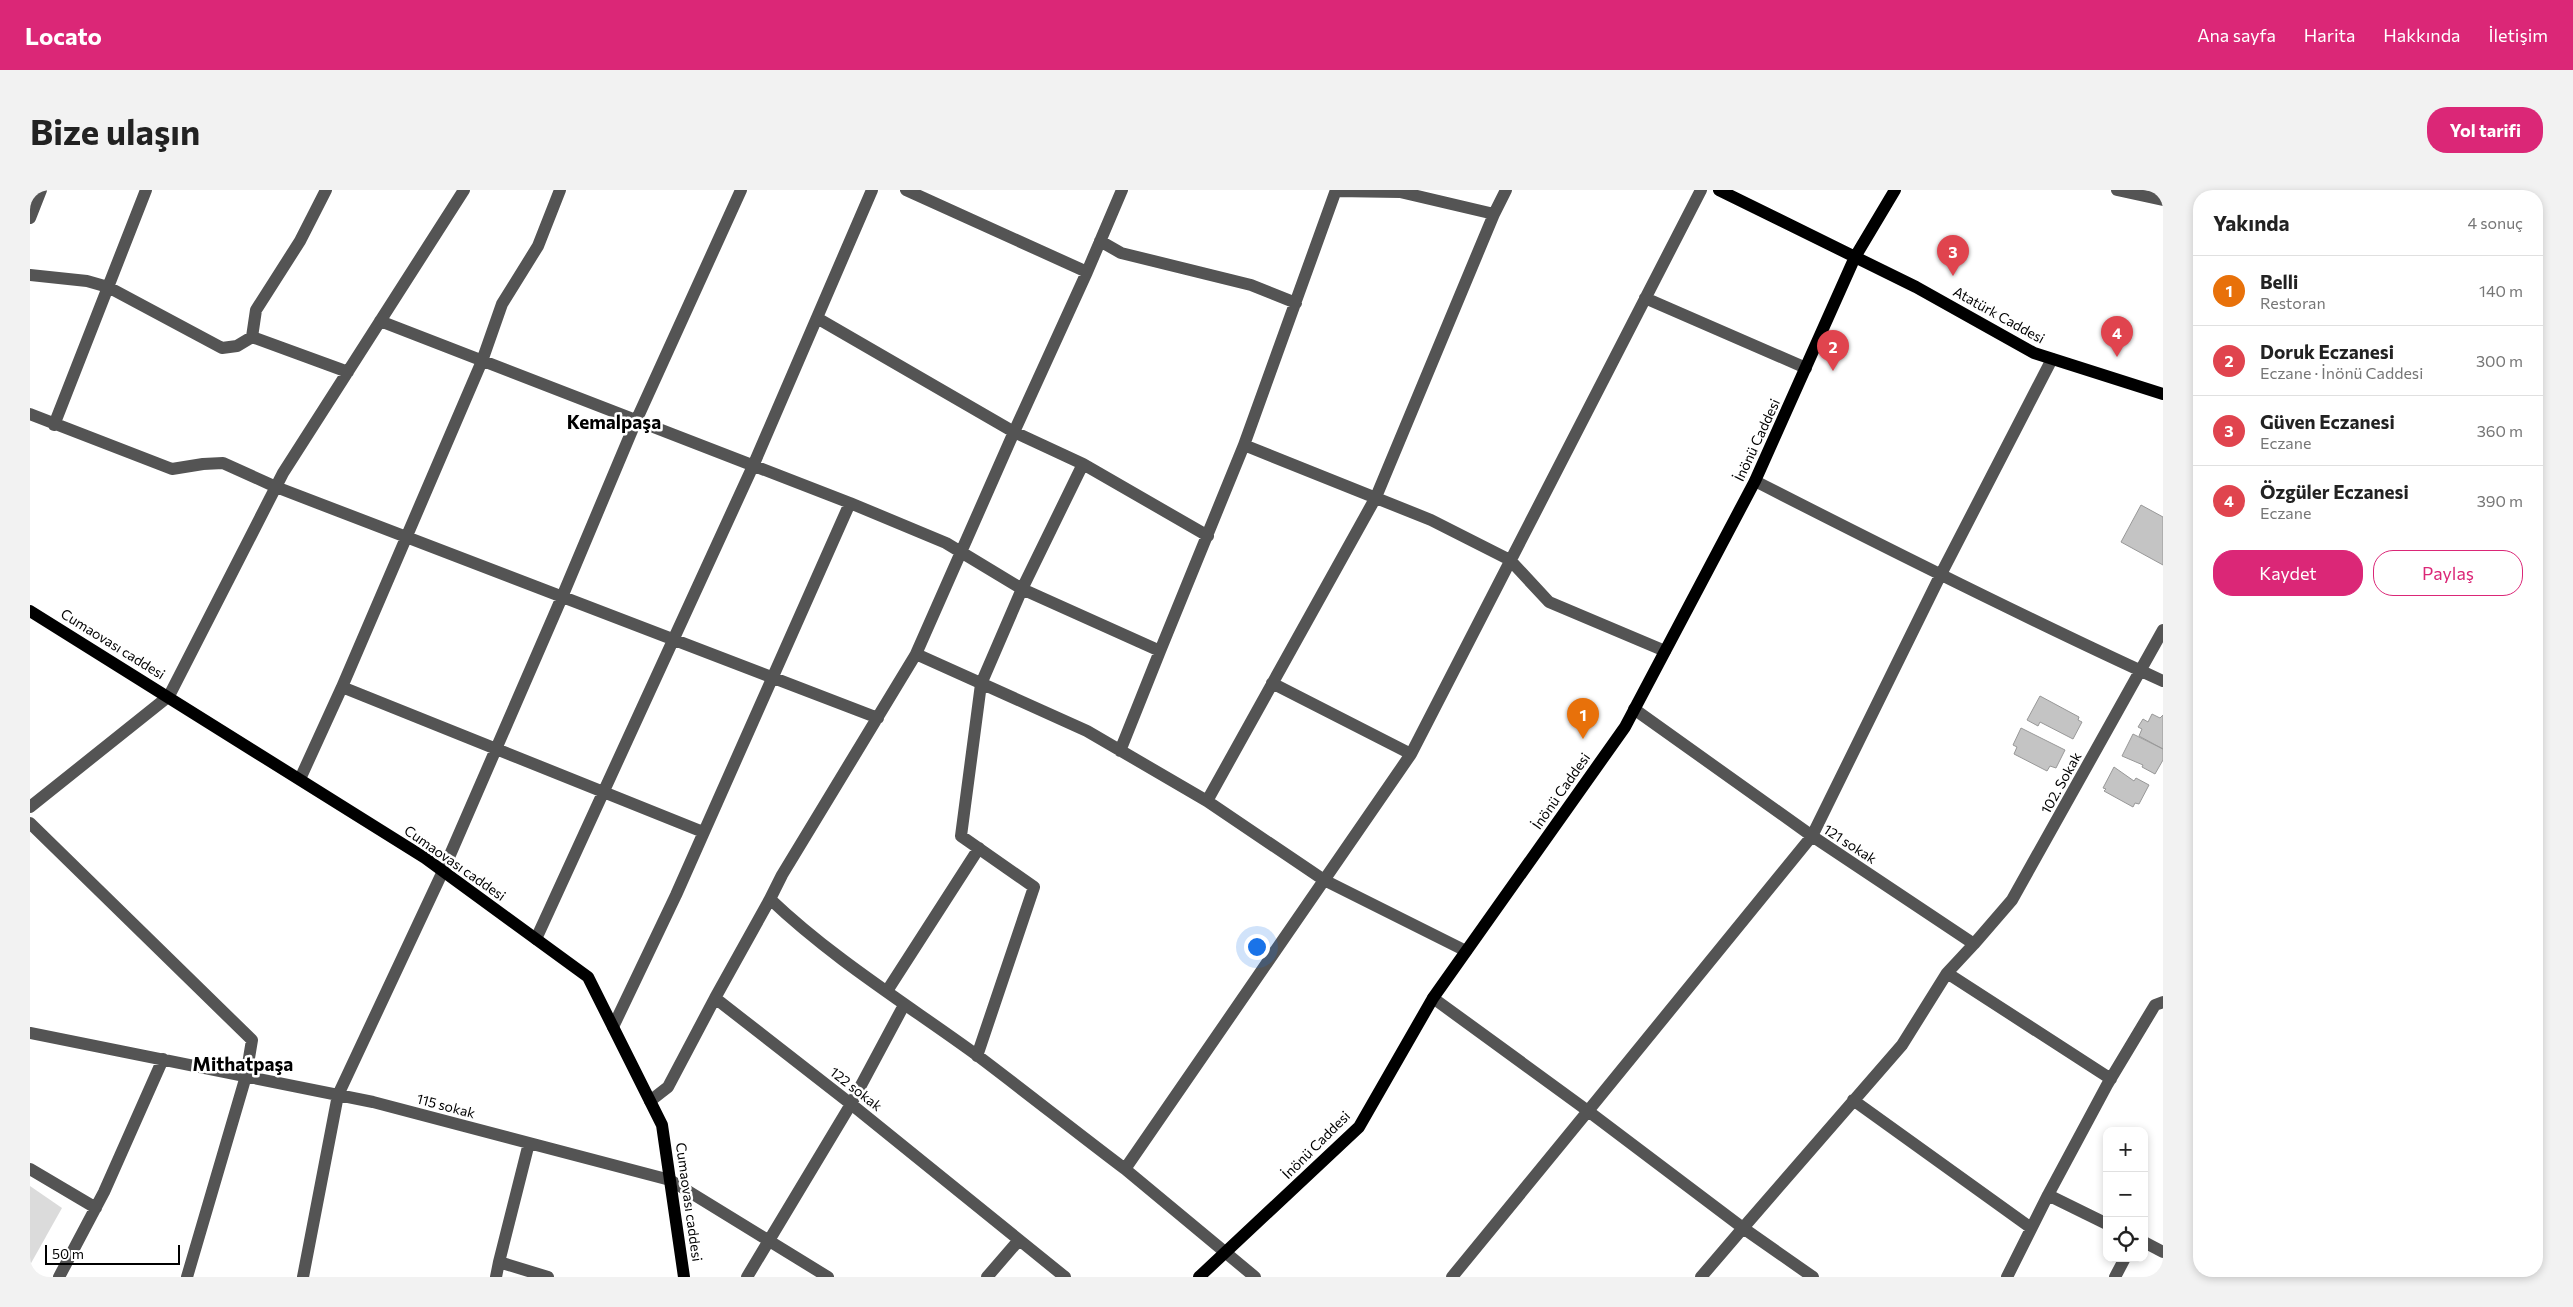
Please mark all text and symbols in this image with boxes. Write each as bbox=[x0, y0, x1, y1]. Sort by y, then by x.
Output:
text: Locato bbox=[25, 21, 102, 50]
text: Ana sayfa bbox=[2197, 24, 2276, 46]
text: Harita bbox=[2304, 24, 2355, 46]
text: Hakkında bbox=[2383, 24, 2461, 46]
text: İletişim bbox=[2489, 24, 2548, 46]
button: Yol tarifi bbox=[2427, 107, 2543, 153]
text: Bize ulaşın bbox=[30, 109, 200, 152]
text: Yakında bbox=[2213, 210, 2290, 235]
text: 4 sonuç bbox=[2467, 213, 2523, 232]
pin: 3 bbox=[1937, 235, 1969, 276]
text: Belli bbox=[2260, 270, 2298, 293]
text: 1 bbox=[2225, 281, 2233, 300]
text: 140 m bbox=[2479, 281, 2523, 300]
street label: Atatürk Caddesi bbox=[1951, 282, 2048, 347]
text: Restoran bbox=[2260, 293, 2326, 312]
pin: 4 bbox=[2101, 316, 2133, 357]
pin: 2 bbox=[1817, 330, 1849, 371]
text: Doruk Eczanesi bbox=[2260, 340, 2394, 363]
text: 2 bbox=[2224, 351, 2234, 370]
text: 300 m bbox=[2476, 351, 2523, 370]
text: Eczane · İnönü Caddesi bbox=[2260, 363, 2423, 382]
street label: İnönü Caddesi bbox=[1730, 396, 1783, 484]
district label: Kemalpaşa bbox=[567, 410, 661, 433]
text: Güven Eczanesi bbox=[2260, 410, 2395, 433]
text: 3 bbox=[2224, 421, 2234, 440]
text: 360 m bbox=[2477, 421, 2523, 440]
text: Eczane bbox=[2260, 433, 2311, 452]
text: Özgüler Eczanesi bbox=[2260, 480, 2409, 503]
text: 4 bbox=[2224, 491, 2234, 510]
text: 390 m bbox=[2477, 491, 2523, 510]
text: Eczane bbox=[2260, 503, 2311, 522]
button: Kaydet bbox=[2213, 550, 2363, 596]
button: Paylaş bbox=[2373, 550, 2523, 596]
street label: Cumaovası caddesi bbox=[58, 605, 169, 683]
pin: 1 bbox=[1567, 698, 1599, 739]
street label: İnönü Caddesi bbox=[1528, 749, 1593, 832]
street label: 102. Sokak bbox=[2037, 749, 2085, 817]
street label: 121 sokak bbox=[1821, 820, 1880, 867]
street label: Cumaovası caddesi bbox=[401, 821, 509, 904]
your location bbox=[1244, 934, 1270, 960]
district label: Mithatpaşa bbox=[193, 1052, 293, 1075]
street label: 122 sokak bbox=[827, 1063, 886, 1114]
street label: 115 sokak bbox=[415, 1090, 478, 1122]
street label: İnönü Caddesi bbox=[1278, 1107, 1353, 1182]
map controls bbox=[2103, 1127, 2148, 1262]
button: + bbox=[2103, 1127, 2148, 1172]
street label: Cumaovası caddesi bbox=[673, 1141, 706, 1262]
button: − bbox=[2103, 1172, 2148, 1217]
button: locate bbox=[2103, 1217, 2148, 1262]
scale bar bbox=[45, 1242, 180, 1265]
text: 50 m bbox=[52, 1245, 84, 1262]

